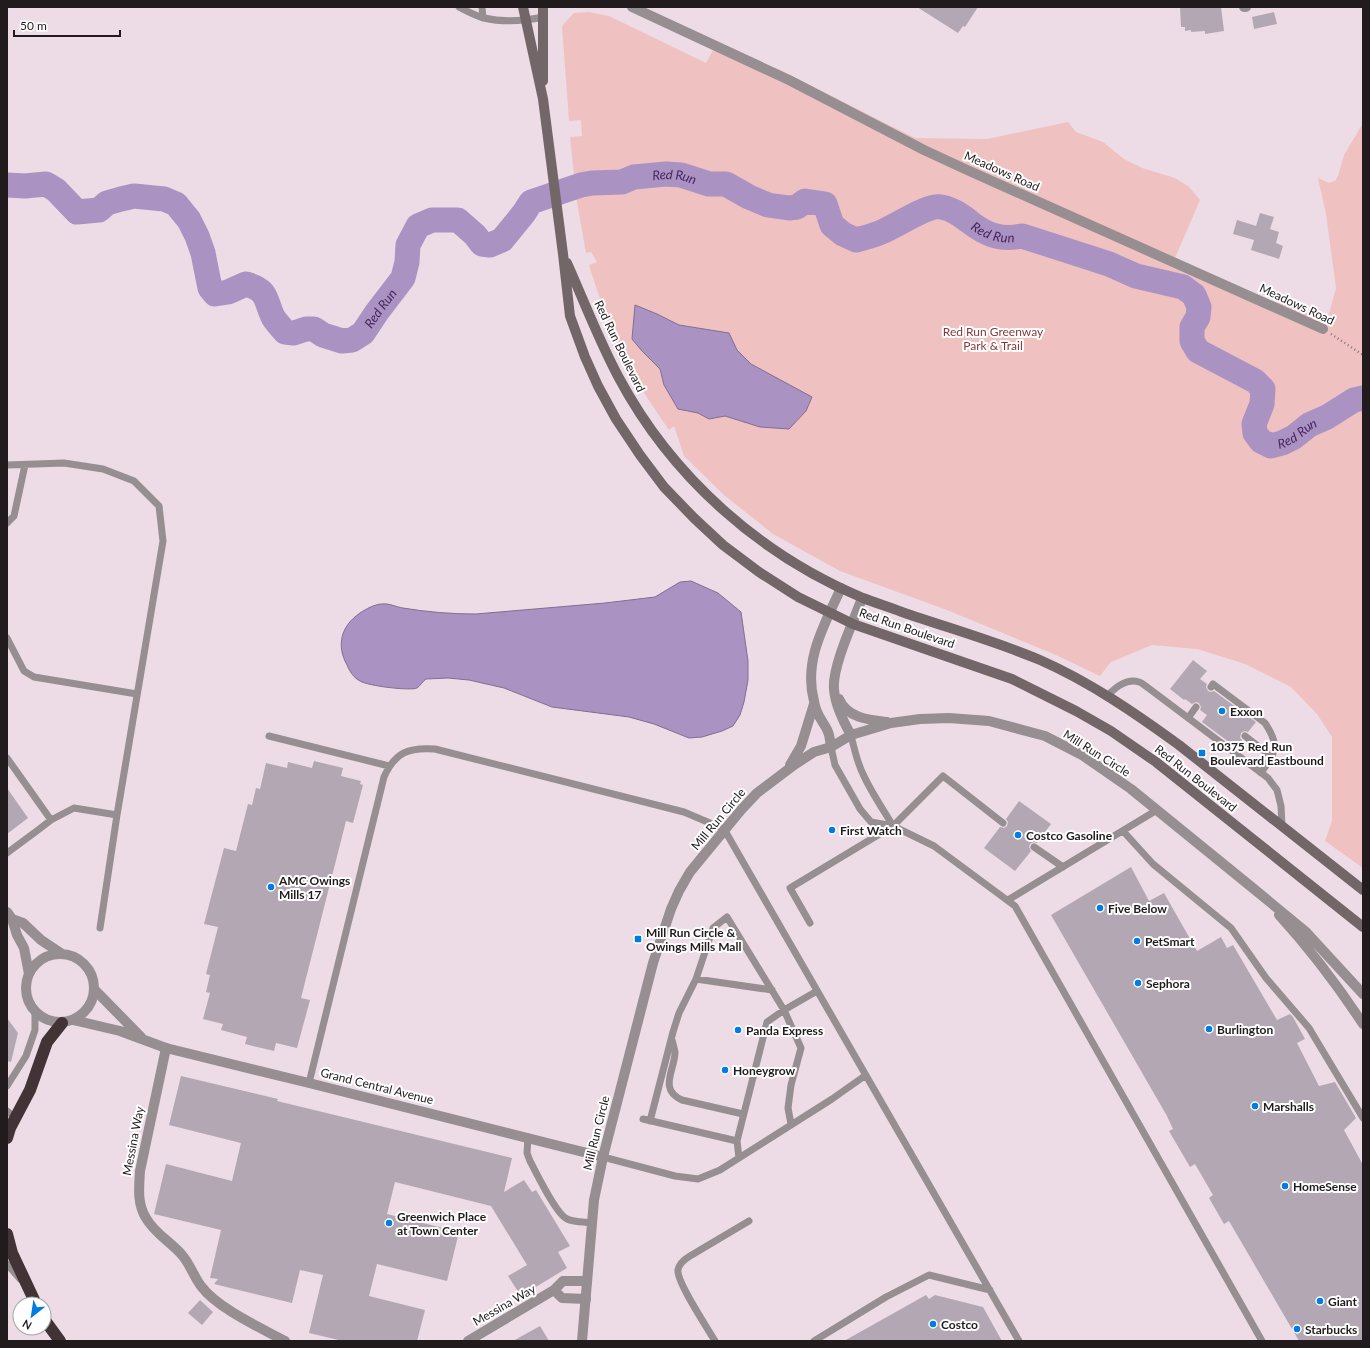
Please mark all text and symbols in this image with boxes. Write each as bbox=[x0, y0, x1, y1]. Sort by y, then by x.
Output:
scale bar bbox=[14, 12, 120, 38]
text: 50 m bbox=[20, 18, 47, 33]
street label: Meadows Road bbox=[962, 148, 1042, 194]
water label: Red Run bbox=[652, 166, 699, 187]
water label: Red Run bbox=[968, 218, 1015, 246]
street label: Meadows Road bbox=[1257, 280, 1337, 328]
water label: Red Run bbox=[361, 286, 400, 331]
street label: Red Run Boulevard bbox=[591, 298, 649, 394]
park label: Red Run Greenway Park & Trail bbox=[943, 324, 1044, 353]
water label: Red Run bbox=[1276, 415, 1319, 452]
street label: Red Run Boulevard bbox=[857, 605, 957, 651]
place label: Exxon bbox=[1230, 704, 1263, 719]
marker: Exxon bbox=[1217, 706, 1227, 716]
street label: Mill Run Circle bbox=[1061, 726, 1133, 780]
place label: 10375 Red Run Boulevard Eastbound bbox=[1210, 739, 1324, 768]
street label: Red Run Boulevard bbox=[1152, 741, 1240, 815]
marker: 10375 Red Run Boulevard Eastbound bbox=[1197, 748, 1207, 758]
street label: Mill Run Circle bbox=[688, 785, 748, 853]
place label: First Watch bbox=[840, 823, 902, 838]
marker: First Watch bbox=[827, 825, 837, 835]
place label: Costco Gasoline bbox=[1026, 828, 1113, 843]
marker: Costco Gasoline bbox=[1013, 830, 1023, 840]
place label: AMC Owings Mills 17 bbox=[278, 873, 350, 902]
marker: AMC Owings Mills 17 bbox=[266, 882, 276, 892]
place label: Five Below bbox=[1108, 901, 1167, 916]
marker: Five Below bbox=[1095, 903, 1105, 913]
place label: Mill Run Circle & Owings Mills Mall bbox=[646, 925, 741, 954]
marker: Mill Run Circle & Owings Mills Mall bbox=[633, 934, 643, 944]
place label: PetSmart bbox=[1145, 934, 1195, 949]
marker: PetSmart bbox=[1132, 936, 1142, 946]
place label: Sephora bbox=[1146, 976, 1190, 991]
marker: Sephora bbox=[1133, 978, 1143, 988]
place label: Burlington bbox=[1217, 1022, 1273, 1037]
place label: Panda Express bbox=[746, 1023, 823, 1038]
marker: Burlington bbox=[1204, 1024, 1214, 1034]
marker: Panda Express bbox=[733, 1025, 743, 1035]
place label: Honeygrow bbox=[733, 1063, 796, 1078]
street label: Grand Central Avenue bbox=[319, 1065, 435, 1107]
marker: Honeygrow bbox=[720, 1065, 730, 1075]
street label: Mill Run Circle bbox=[579, 1094, 613, 1172]
place label: Marshalls bbox=[1263, 1099, 1314, 1114]
marker: Marshalls bbox=[1250, 1101, 1260, 1111]
street label: Messina Way bbox=[119, 1104, 147, 1177]
place label: HomeSense bbox=[1293, 1179, 1357, 1194]
marker: HomeSense bbox=[1280, 1181, 1290, 1191]
place label: Greenwich Place at Town Center bbox=[397, 1209, 487, 1238]
marker: Greenwich Place at Town Center bbox=[384, 1218, 394, 1228]
street label: Messina Way bbox=[470, 1281, 539, 1329]
place label: Giant bbox=[1328, 1294, 1358, 1309]
north arrow bbox=[12, 1296, 52, 1336]
marker: Giant bbox=[1315, 1296, 1325, 1306]
text: N bbox=[20, 1317, 34, 1333]
place label: Costco bbox=[941, 1317, 978, 1332]
marker: Costco bbox=[928, 1319, 938, 1329]
place label: Starbucks bbox=[1305, 1322, 1357, 1337]
marker: Starbucks bbox=[1292, 1324, 1302, 1334]

